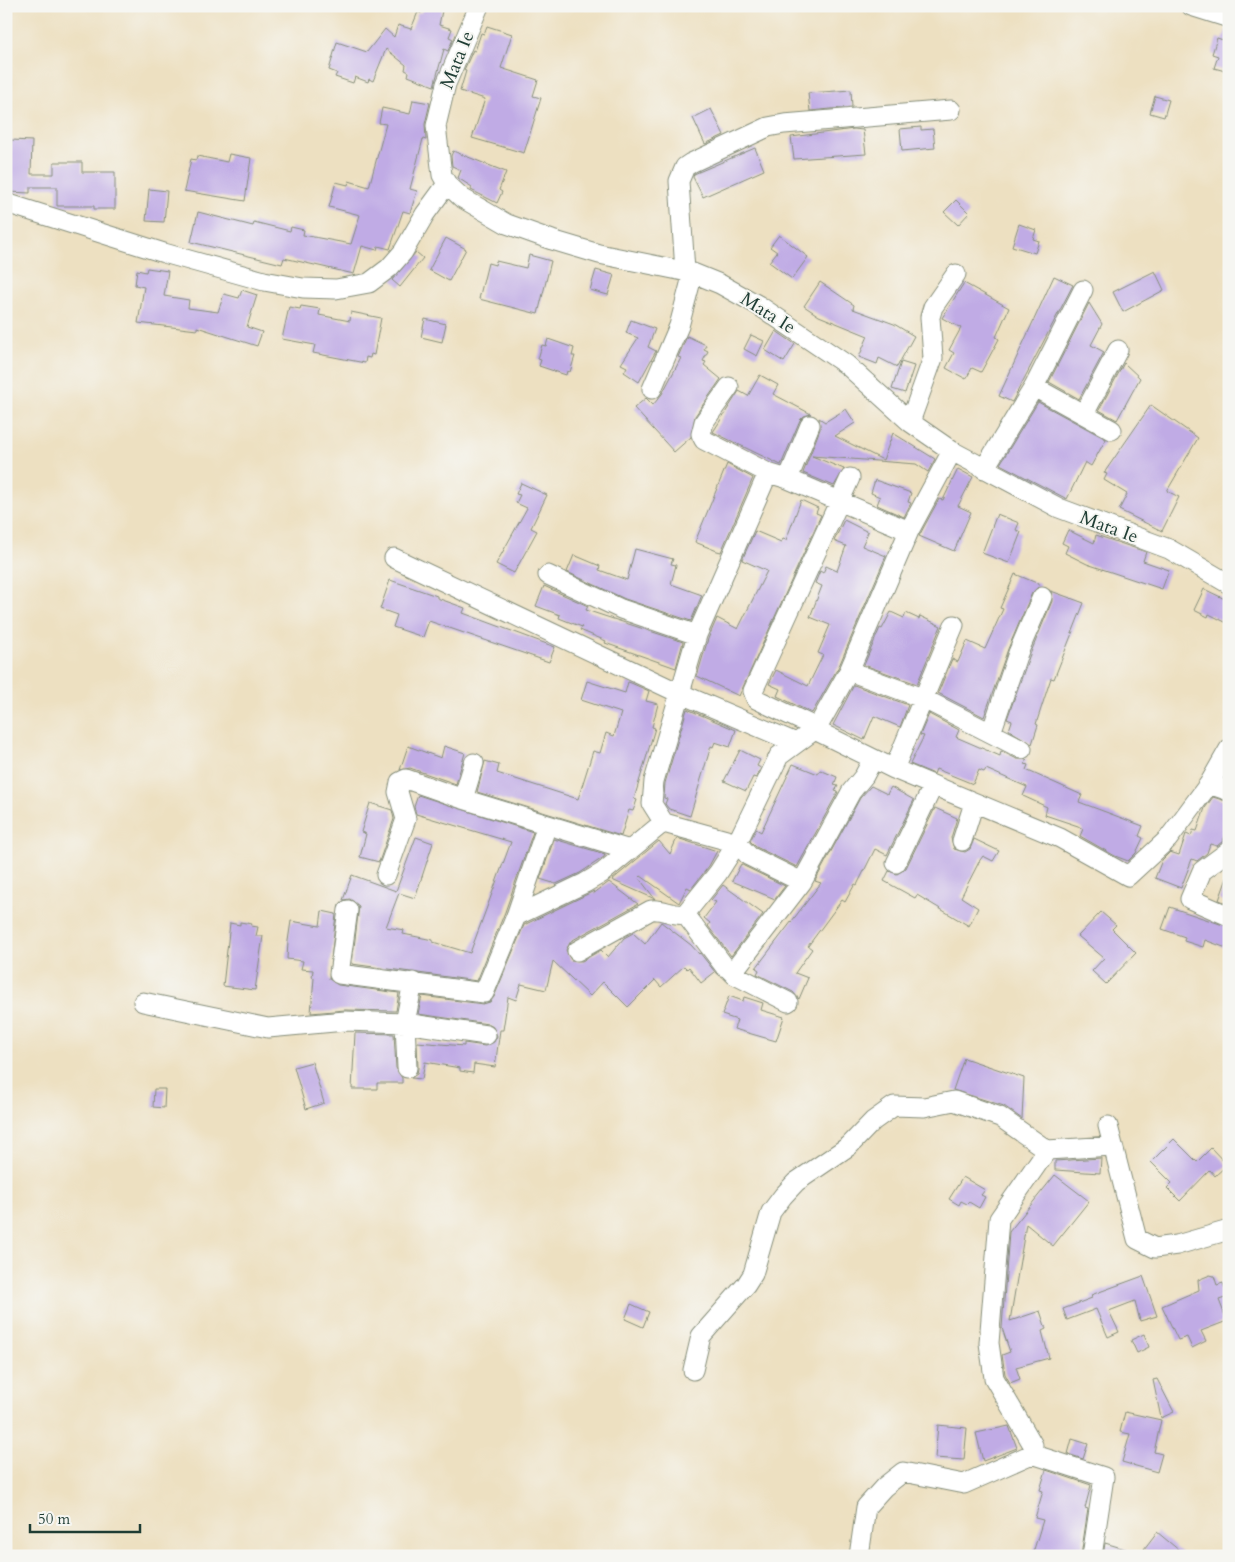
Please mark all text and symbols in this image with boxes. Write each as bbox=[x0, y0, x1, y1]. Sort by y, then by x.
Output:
street label: Mata Ie bbox=[434, 27, 480, 93]
street label: Mata Ie bbox=[735, 286, 801, 340]
street label: Mata Ie bbox=[1076, 504, 1142, 550]
scale bar bbox=[30, 1502, 140, 1534]
text: 50 m bbox=[38, 1509, 70, 1529]

